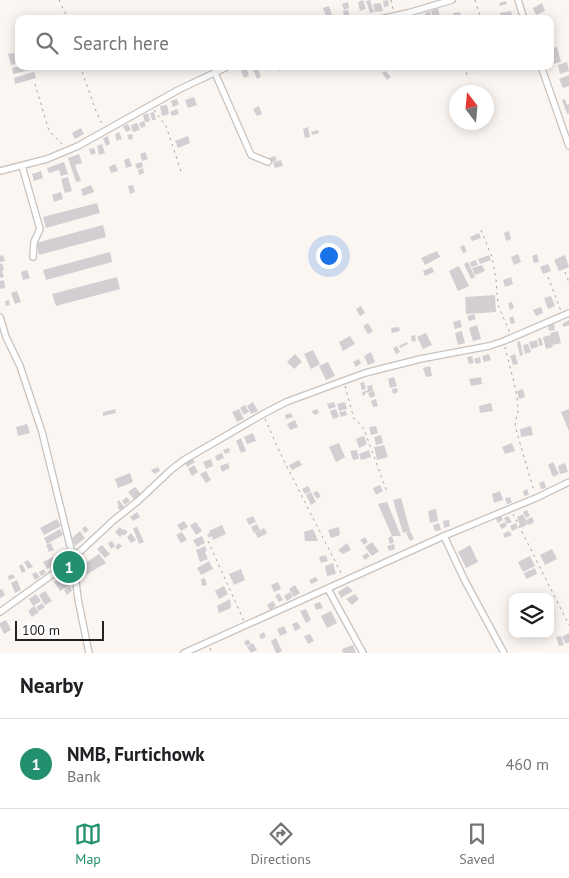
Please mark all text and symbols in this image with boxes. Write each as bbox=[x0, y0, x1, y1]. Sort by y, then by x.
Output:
search box bbox=[15, 15, 554, 70]
icon: search bbox=[33, 29, 61, 57]
text: Search here bbox=[73, 31, 169, 55]
north arrow bbox=[449, 85, 494, 130]
your location bbox=[316, 243, 342, 269]
pin: 1 bbox=[53, 548, 85, 586]
map controls bbox=[509, 593, 554, 638]
button: layers bbox=[509, 593, 554, 638]
scale bar bbox=[15, 618, 104, 641]
text: 100 m bbox=[22, 621, 60, 639]
text: Nearby bbox=[20, 672, 83, 699]
text: NMB, Furtichowk bbox=[67, 742, 205, 766]
text: 1 bbox=[31, 754, 41, 774]
text: 460 m bbox=[506, 754, 549, 774]
text: Bank bbox=[67, 766, 101, 786]
tab: Map bbox=[74, 820, 102, 868]
tab: Directions bbox=[250, 820, 311, 868]
tab: Saved bbox=[459, 820, 495, 868]

